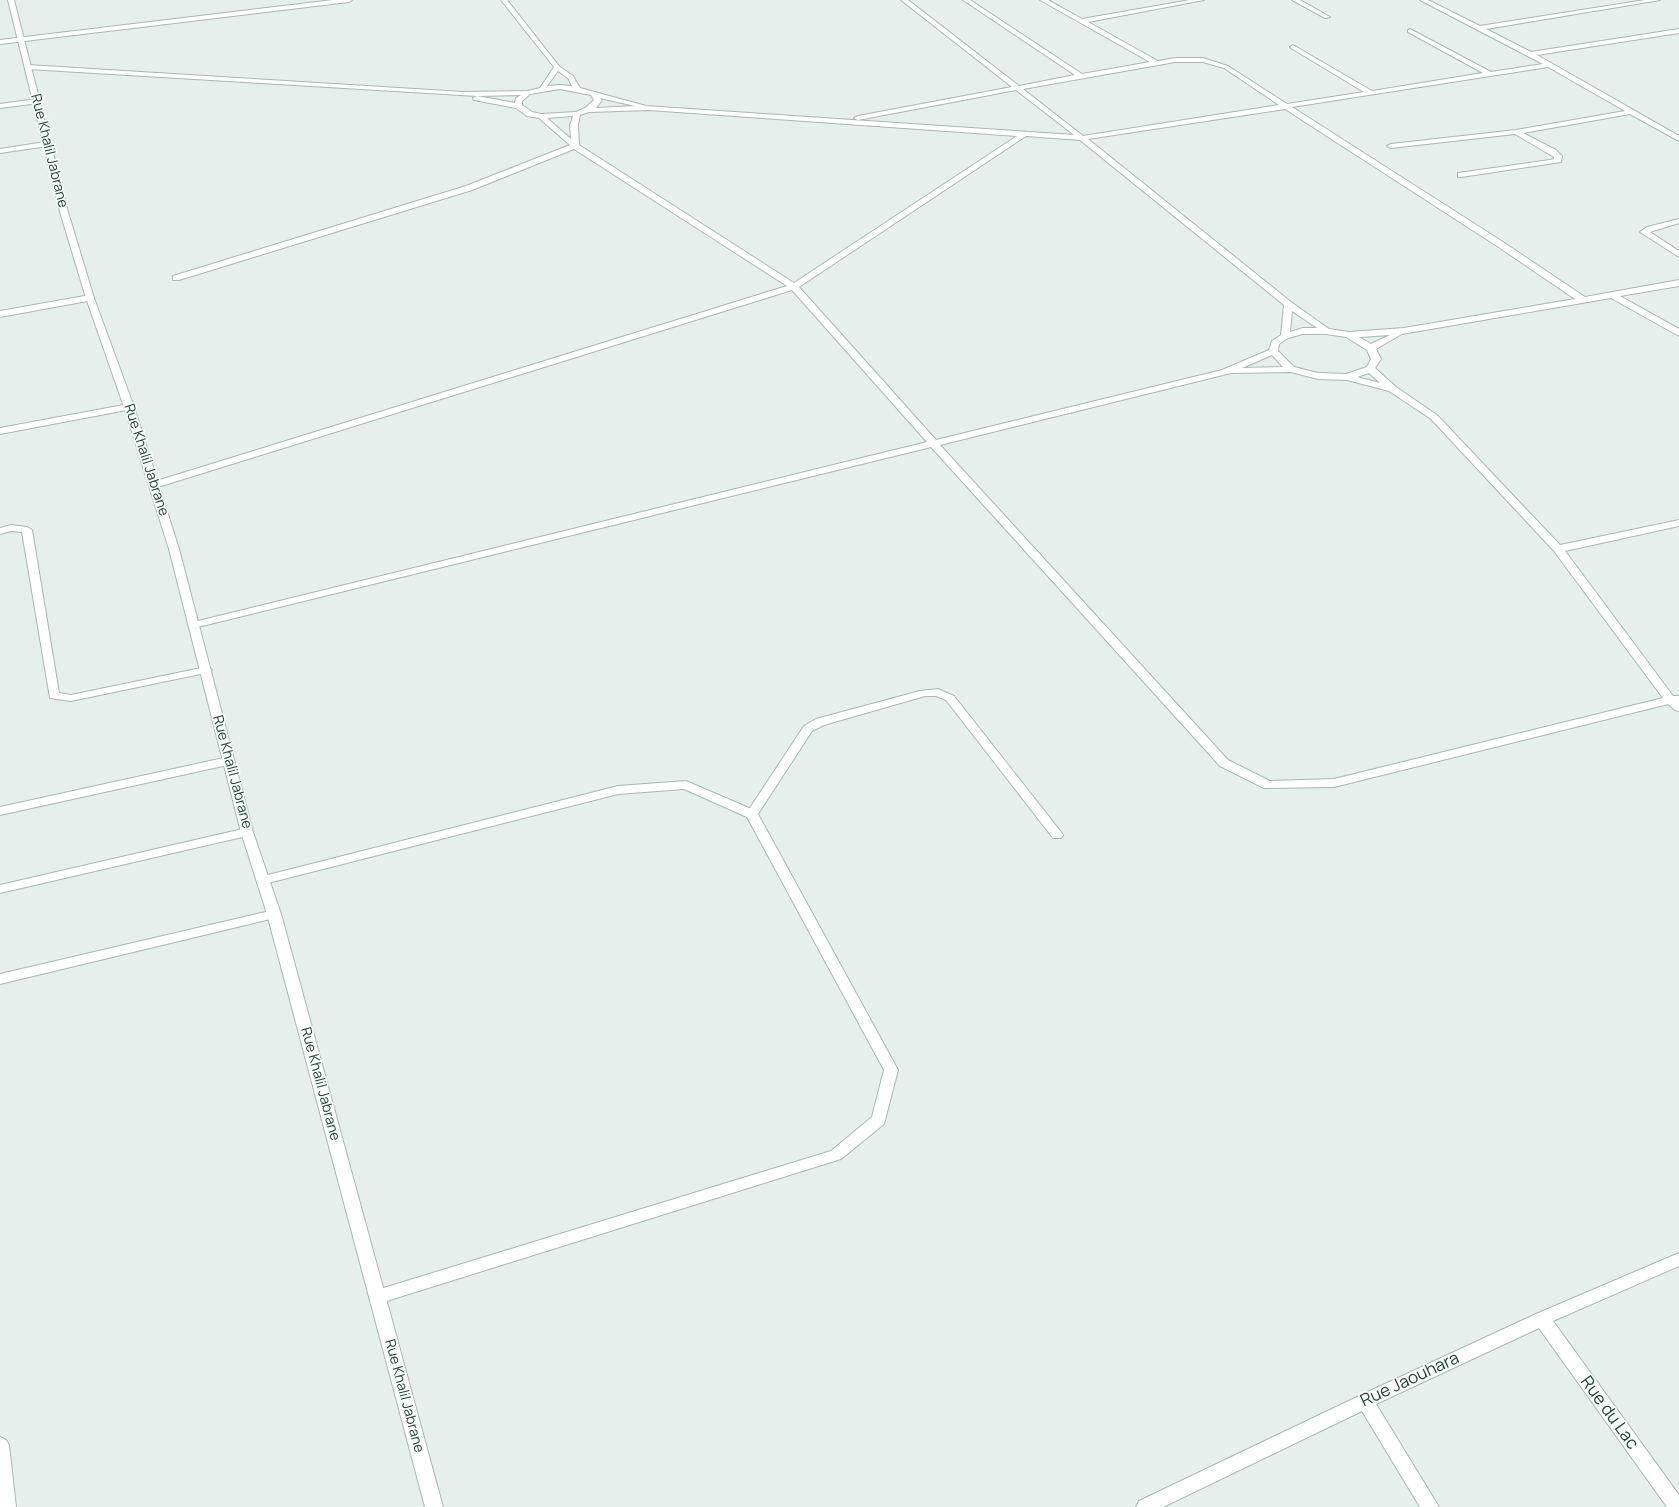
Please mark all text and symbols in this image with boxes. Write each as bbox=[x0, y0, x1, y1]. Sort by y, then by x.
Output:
street label: Rue Khalil Jabrane bbox=[27, 92, 71, 210]
street label: Rue Khalil Jabrane bbox=[120, 402, 172, 518]
street label: Rue Khalil Jabrane bbox=[209, 713, 255, 831]
street label: Rue Khalil Jabrane bbox=[297, 1025, 343, 1143]
street label: Rue Khalil Jabrane bbox=[381, 1337, 427, 1455]
street label: Rue Jaouhara bbox=[1357, 1348, 1463, 1412]
street label: Rue du Lac bbox=[1576, 1373, 1642, 1453]

